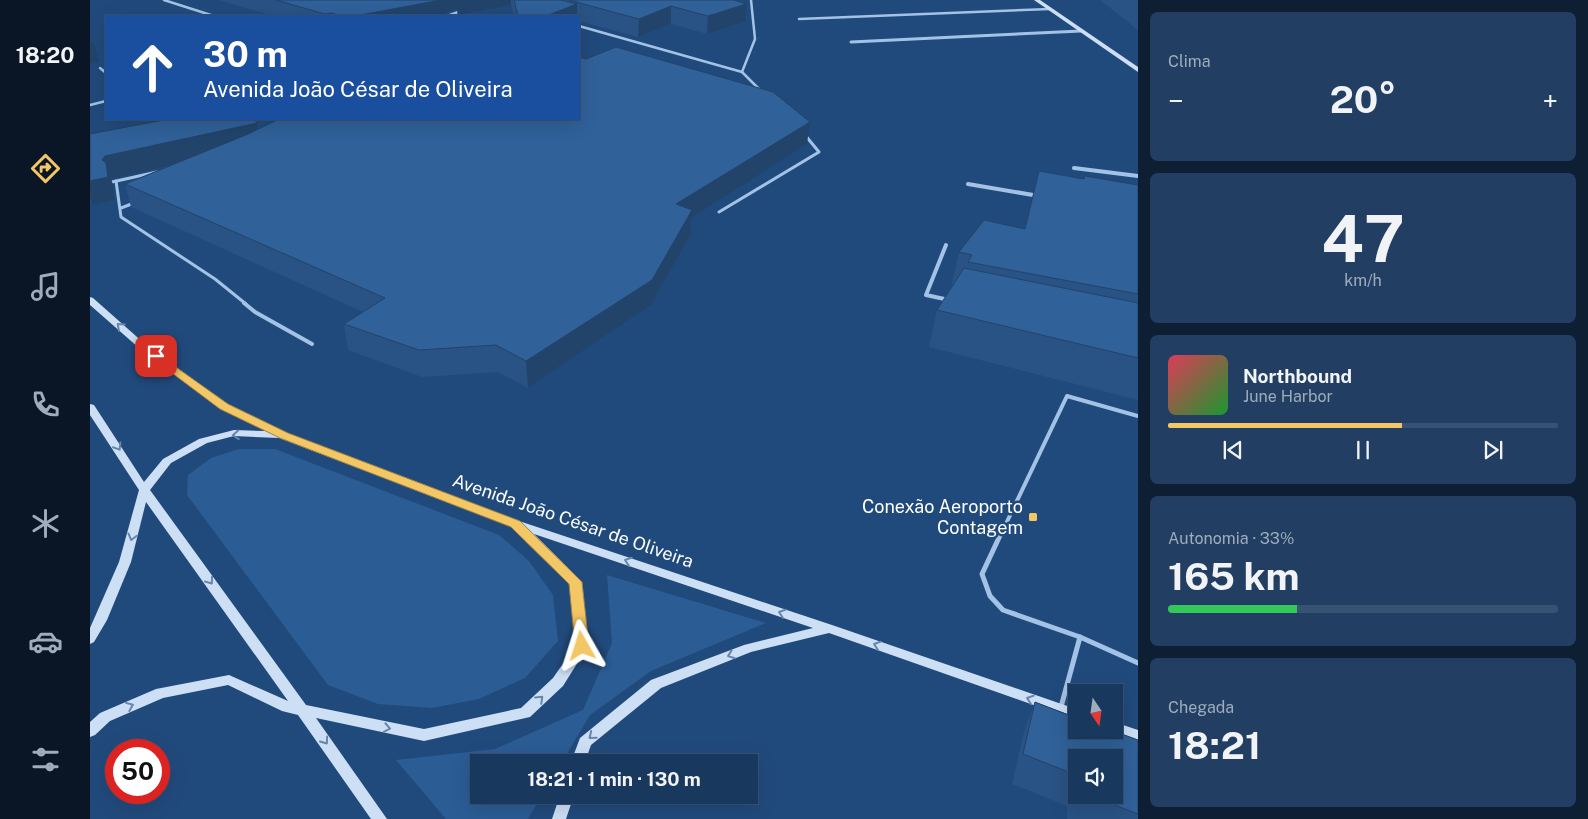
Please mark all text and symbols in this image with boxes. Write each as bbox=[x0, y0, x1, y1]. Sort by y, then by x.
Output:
text: 30 m bbox=[203, 34, 288, 75]
icon: ahead bbox=[120, 35, 185, 100]
text: 18:20 bbox=[16, 42, 74, 68]
text: Clima bbox=[1168, 52, 1211, 71]
text: Avenida João César de Oliveira bbox=[203, 76, 513, 102]
text: 20° bbox=[1330, 77, 1396, 122]
text: − bbox=[1168, 84, 1184, 117]
text: + bbox=[1542, 84, 1558, 117]
icon: directions bbox=[28, 151, 63, 186]
text: 47 bbox=[1321, 200, 1405, 277]
icon: music bbox=[28, 269, 63, 304]
text: km/h bbox=[1344, 271, 1382, 290]
one-way arrow bbox=[116, 323, 125, 332]
pin bbox=[135, 335, 177, 377]
icon: arrive bbox=[142, 342, 170, 370]
text: Northbound bbox=[1243, 365, 1352, 387]
icon: phone bbox=[28, 387, 63, 422]
text: June Harbor bbox=[1243, 387, 1333, 406]
one-way arrow bbox=[231, 429, 239, 440]
icon: previous bbox=[1219, 436, 1247, 464]
icon: pause bbox=[1349, 436, 1377, 464]
icon: next bbox=[1479, 436, 1507, 464]
one-way arrow bbox=[111, 442, 121, 451]
street label: Avenida João César de Oliveira bbox=[450, 469, 696, 572]
place label: Conexão Aeroporto Contagem bbox=[862, 496, 1023, 538]
icon: climate bbox=[28, 506, 63, 541]
marker: Conexão Aeroporto Contagem bbox=[1027, 511, 1039, 523]
text: Autonomia · 33% bbox=[1168, 529, 1294, 548]
one-way arrow bbox=[127, 532, 138, 541]
text: 165 km bbox=[1168, 554, 1300, 599]
one-way arrow bbox=[624, 557, 633, 567]
one-way arrow bbox=[204, 575, 213, 585]
one-way arrow bbox=[778, 609, 787, 619]
position arrow bbox=[555, 619, 607, 671]
icon: car bbox=[28, 624, 63, 659]
one-way arrow bbox=[873, 641, 881, 651]
one-way arrow bbox=[727, 649, 736, 659]
north arrow bbox=[1068, 684, 1122, 739]
map controls bbox=[1068, 684, 1123, 804]
one-way arrow bbox=[1026, 695, 1035, 705]
one-way arrow bbox=[535, 696, 544, 705]
text: Chegada bbox=[1168, 698, 1234, 717]
one-way arrow bbox=[126, 702, 134, 712]
one-way arrow bbox=[382, 722, 391, 733]
text: 18:21 bbox=[1168, 723, 1261, 768]
one-way arrow bbox=[589, 730, 598, 738]
one-way arrow bbox=[319, 735, 328, 745]
speed limit sign: 50 bbox=[105, 739, 170, 804]
icon: filters bbox=[28, 742, 63, 777]
button: sound bbox=[1068, 749, 1123, 804]
text: 18:21 · 1 min · 130 m bbox=[527, 768, 701, 790]

